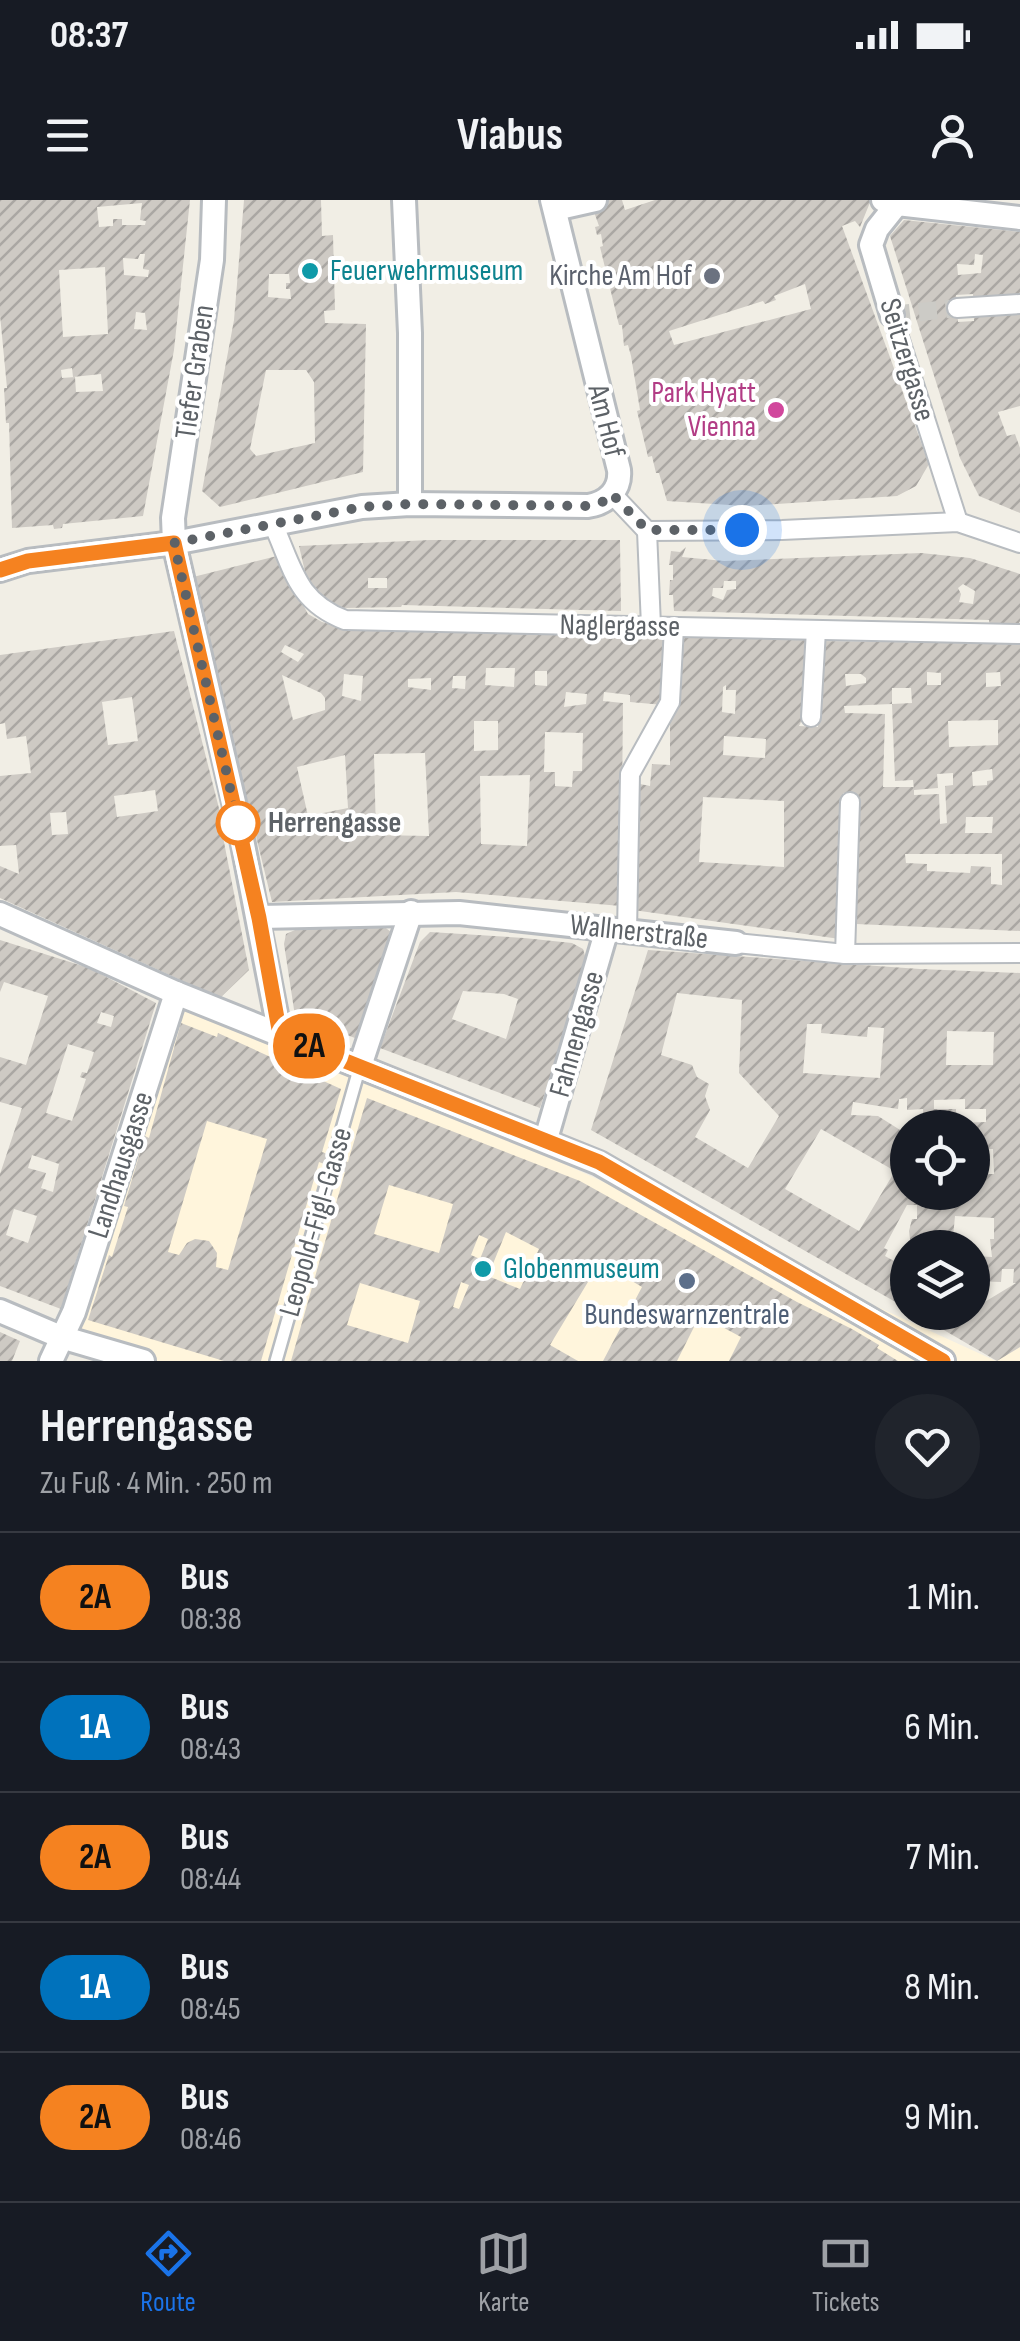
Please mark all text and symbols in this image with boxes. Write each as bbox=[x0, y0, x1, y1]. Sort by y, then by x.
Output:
text: 08:37 bbox=[50, 13, 128, 58]
icon: menu bbox=[40, 108, 95, 163]
text: Viabus bbox=[457, 108, 563, 163]
icon: person bbox=[925, 108, 980, 163]
place label: Feuerwehrmuseum bbox=[330, 253, 523, 289]
place label: Kirche Am Hof bbox=[549, 258, 692, 294]
marker: Feuerwehrmuseum bbox=[299, 260, 321, 282]
marker: Kirche Am Hof bbox=[701, 265, 723, 287]
street label: Seitzergasse bbox=[871, 294, 943, 426]
street label: Tiefer Graben bbox=[168, 302, 222, 442]
place label: Park Hyatt Vienna bbox=[651, 375, 756, 445]
street label: Am Hof bbox=[579, 380, 632, 461]
marker: Park Hyatt Vienna bbox=[765, 399, 787, 421]
your location bbox=[717, 505, 767, 555]
street label: Naglergasse bbox=[559, 607, 681, 645]
marker: Herrengasse bbox=[217, 802, 259, 844]
place label: Herrengasse bbox=[268, 805, 401, 841]
street label: Wallnerstraße bbox=[568, 907, 710, 957]
street label: Fahnengasse bbox=[542, 967, 612, 1101]
line badge: 2A bbox=[264, 1014, 354, 1078]
text: 2A bbox=[293, 1025, 325, 1068]
street label: Landhausgasse bbox=[80, 1087, 162, 1243]
map controls bbox=[890, 1110, 990, 1330]
button: locate bbox=[890, 1110, 990, 1210]
street label: Leopold-Figl-Gasse bbox=[272, 1123, 360, 1321]
button: layers bbox=[890, 1230, 990, 1330]
place label: Globenmuseum bbox=[503, 1251, 660, 1287]
marker: Globenmuseum bbox=[472, 1258, 494, 1280]
marker: Bundeswarnzentrale bbox=[676, 1270, 698, 1292]
place label: Bundeswarnzentrale bbox=[584, 1297, 790, 1333]
button: heart bbox=[875, 1394, 980, 1499]
text: Herrengasse bbox=[40, 1398, 253, 1455]
text: Zu Fuß · 4 Min. · 250 m bbox=[40, 1464, 272, 1503]
text: Bus bbox=[180, 1555, 229, 1600]
text: 1 Min. bbox=[908, 1575, 980, 1620]
text: 2A bbox=[79, 1576, 111, 1619]
text: 08:38 bbox=[180, 1600, 242, 1639]
text: Bus bbox=[180, 1685, 229, 1730]
text: 6 Min. bbox=[904, 1705, 980, 1750]
text: 1A bbox=[79, 1706, 111, 1749]
text: 08:43 bbox=[180, 1730, 241, 1769]
text: Bus bbox=[180, 1815, 229, 1860]
text: 7 Min. bbox=[906, 1835, 980, 1880]
text: 2A bbox=[79, 1836, 111, 1879]
text: 08:44 bbox=[180, 1860, 241, 1899]
text: Bus bbox=[180, 1945, 229, 1990]
text: 8 Min. bbox=[904, 1965, 980, 2010]
text: 1A bbox=[79, 1966, 111, 2009]
text: 08:45 bbox=[180, 1990, 241, 2029]
text: Bus bbox=[180, 2075, 229, 2120]
text: 9 Min. bbox=[904, 2095, 980, 2140]
text: 2A bbox=[79, 2096, 111, 2139]
text: 08:46 bbox=[180, 2120, 242, 2159]
tab: Route bbox=[140, 2226, 196, 2319]
tab: Karte bbox=[476, 2226, 531, 2319]
tab: Tickets bbox=[812, 2226, 880, 2319]

